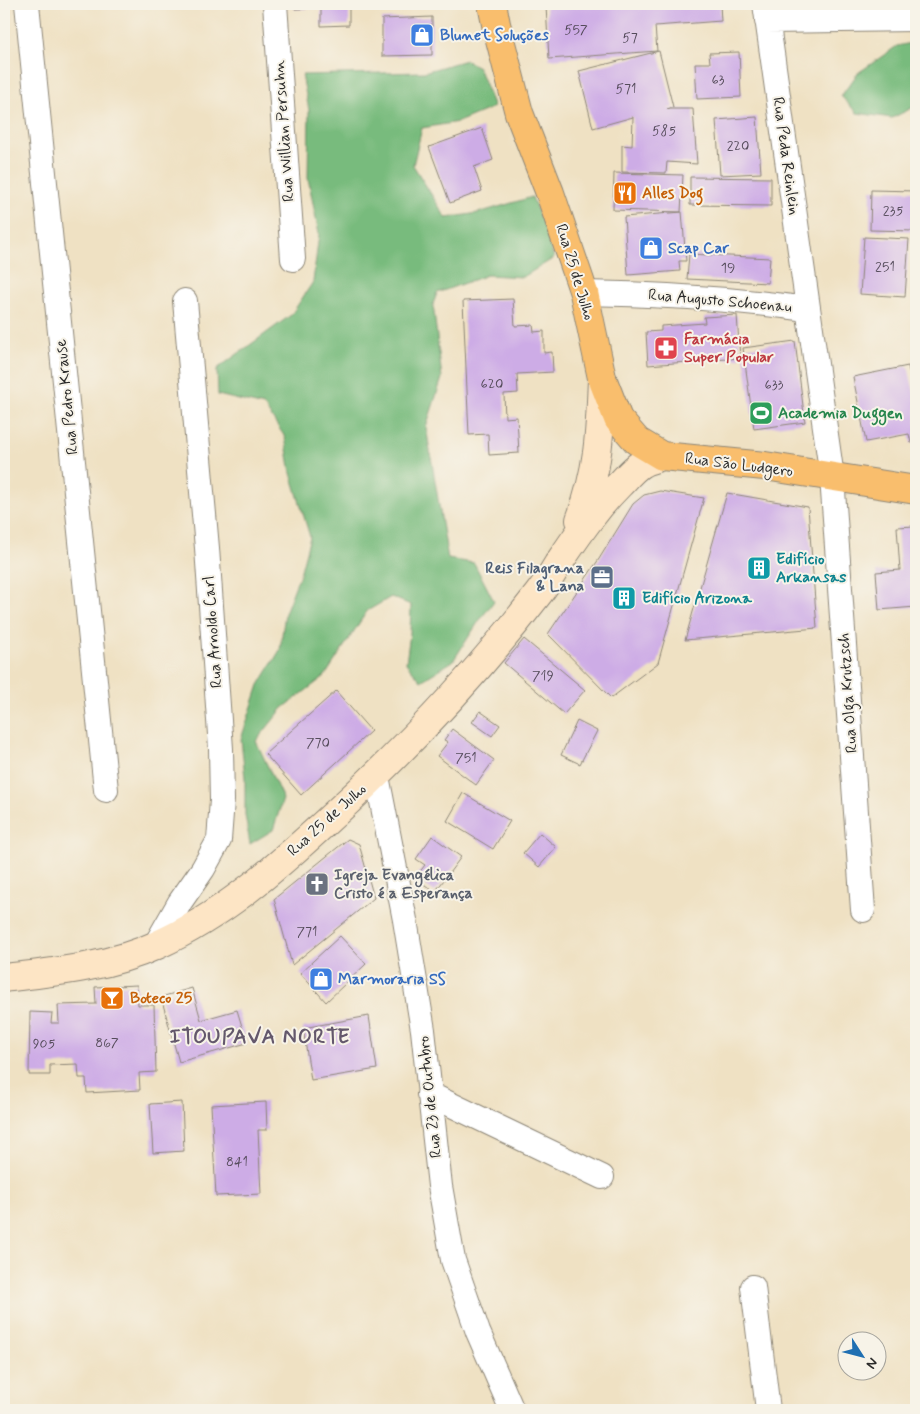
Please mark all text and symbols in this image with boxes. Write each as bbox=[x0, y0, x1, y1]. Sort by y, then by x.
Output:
house number: 557 bbox=[564, 21, 588, 39]
shop icon: Blunet Soluções bbox=[409, 22, 435, 48]
place label: Blunet Soluções bbox=[440, 25, 550, 46]
house number: 57 bbox=[622, 29, 638, 47]
street label: Rua Willian Persuhn bbox=[269, 59, 299, 203]
house number: 63 bbox=[711, 71, 725, 89]
house number: 571 bbox=[616, 80, 636, 98]
street label: Rua Peda Reinlein bbox=[767, 96, 805, 216]
house number: 585 bbox=[652, 122, 676, 140]
house number: 220 bbox=[727, 137, 749, 155]
restaurant icon: Alles Dog bbox=[612, 180, 638, 206]
place label: Alles Dog bbox=[642, 183, 703, 206]
house number: 235 bbox=[883, 202, 903, 220]
street label: Rua 25 de Julho bbox=[550, 221, 600, 323]
shop icon: Scap Car bbox=[638, 235, 664, 261]
place label: Scap Car bbox=[668, 238, 729, 259]
house number: 251 bbox=[875, 258, 895, 276]
house number: 19 bbox=[721, 259, 735, 277]
street label: Rua Augusto Schoenau bbox=[647, 284, 793, 318]
place label: Farmácia Super Popular bbox=[684, 329, 774, 368]
pharmacy icon: Farmácia Super Popular bbox=[653, 335, 679, 361]
street label: Rua Pedro Krause bbox=[50, 338, 84, 456]
house number: 620 bbox=[481, 375, 503, 393]
house number: 633 bbox=[765, 376, 784, 394]
sports icon: Academia Duggen bbox=[748, 400, 774, 426]
place label: Academia Duggen bbox=[778, 403, 903, 426]
street label: Rua São Ludgero bbox=[684, 448, 795, 483]
place label: Edifício Arkansas bbox=[776, 549, 846, 588]
building icon: Edifício Arkansas bbox=[746, 555, 772, 581]
place label: Reis Filagrana & Lana bbox=[485, 558, 584, 597]
office icon: Reis Filagrana & Lana bbox=[589, 564, 615, 590]
street label: Rua Arnoldo Carl bbox=[199, 575, 227, 689]
building icon: Edifício Arizona bbox=[611, 585, 637, 611]
place label: Edifício Arizona bbox=[642, 588, 752, 609]
street label: Rua Olga Krutzsch bbox=[833, 632, 864, 754]
house number: 719 bbox=[532, 667, 554, 685]
house number: 770 bbox=[306, 734, 330, 752]
house number: 751 bbox=[455, 749, 477, 767]
street label: Rua 25 de Julho bbox=[283, 779, 371, 861]
place label: Igreja Evangélica Cristo é a Esperança bbox=[334, 865, 473, 904]
church icon: Igreja Evangélica Cristo é a Esperança bbox=[304, 871, 330, 897]
house number: 771 bbox=[297, 923, 318, 941]
shop icon: Marmoraria SS bbox=[308, 966, 334, 992]
place label: Marmoraria SS bbox=[338, 969, 447, 990]
bar icon: Boteco 25 bbox=[99, 985, 125, 1011]
place label: Boteco 25 bbox=[130, 988, 193, 1009]
district label: ITOUPAVA NORTE bbox=[169, 1023, 351, 1051]
house number: 867 bbox=[95, 1034, 119, 1052]
house number: 905 bbox=[33, 1035, 56, 1053]
street label: Rua 23 de Outubro bbox=[413, 1035, 447, 1159]
house number: 841 bbox=[226, 1153, 248, 1171]
north arrow bbox=[838, 1332, 888, 1382]
text: N bbox=[862, 1354, 882, 1372]

